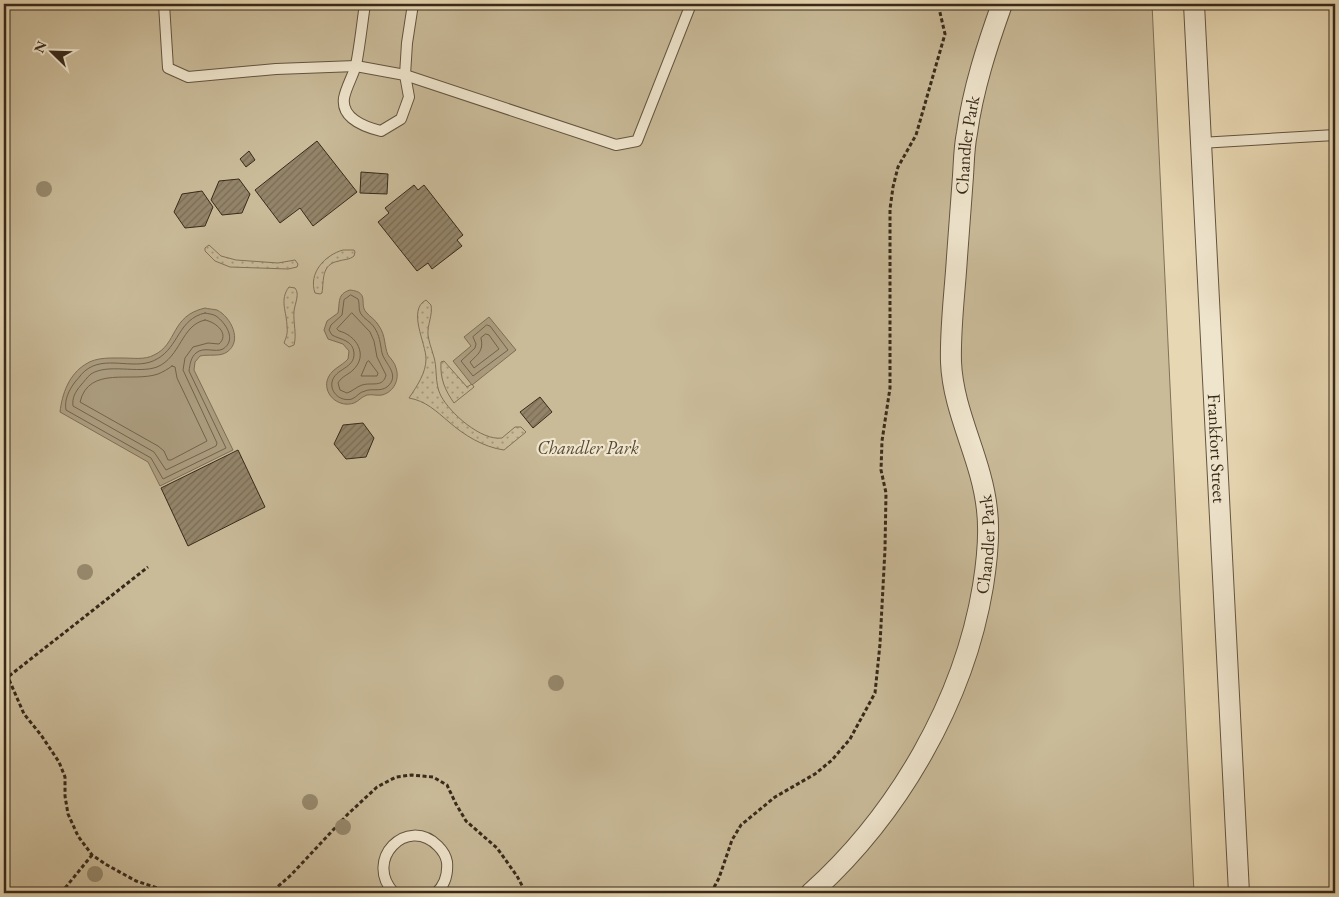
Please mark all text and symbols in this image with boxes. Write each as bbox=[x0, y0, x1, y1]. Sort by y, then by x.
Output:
north arrow bbox=[28, 28, 78, 78]
text: N bbox=[30, 38, 51, 56]
street label: Chandler Park bbox=[950, 93, 985, 195]
street label: Frankfort Street bbox=[1203, 393, 1231, 504]
park label: Chandler Park bbox=[537, 436, 639, 459]
street label: Chandler Park bbox=[970, 493, 999, 596]

